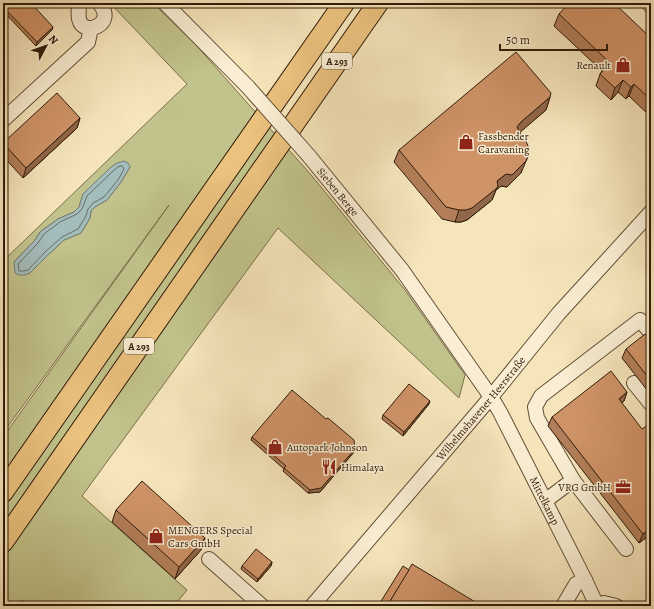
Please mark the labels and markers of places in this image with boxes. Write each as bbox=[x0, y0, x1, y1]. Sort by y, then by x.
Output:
shop icon: Renault bbox=[614, 56, 632, 74]
place label: Renault bbox=[576, 58, 611, 73]
place label: Fassbender Caravaning bbox=[478, 129, 530, 157]
shop icon: Fassbender Caravaning bbox=[457, 133, 475, 151]
shop icon: Autopark Johnson bbox=[266, 438, 284, 456]
place label: Autopark Johnson bbox=[286, 440, 368, 455]
restaurant icon: Himalaya bbox=[320, 458, 338, 476]
place label: Himalaya bbox=[341, 460, 385, 475]
office icon: VRG GmbH bbox=[614, 478, 632, 496]
place label: VRG GmbH bbox=[557, 480, 611, 495]
place label: MENGERS Special Cars GmbH bbox=[168, 523, 253, 551]
shop icon: MENGERS Special Cars GmbH bbox=[147, 527, 165, 545]

